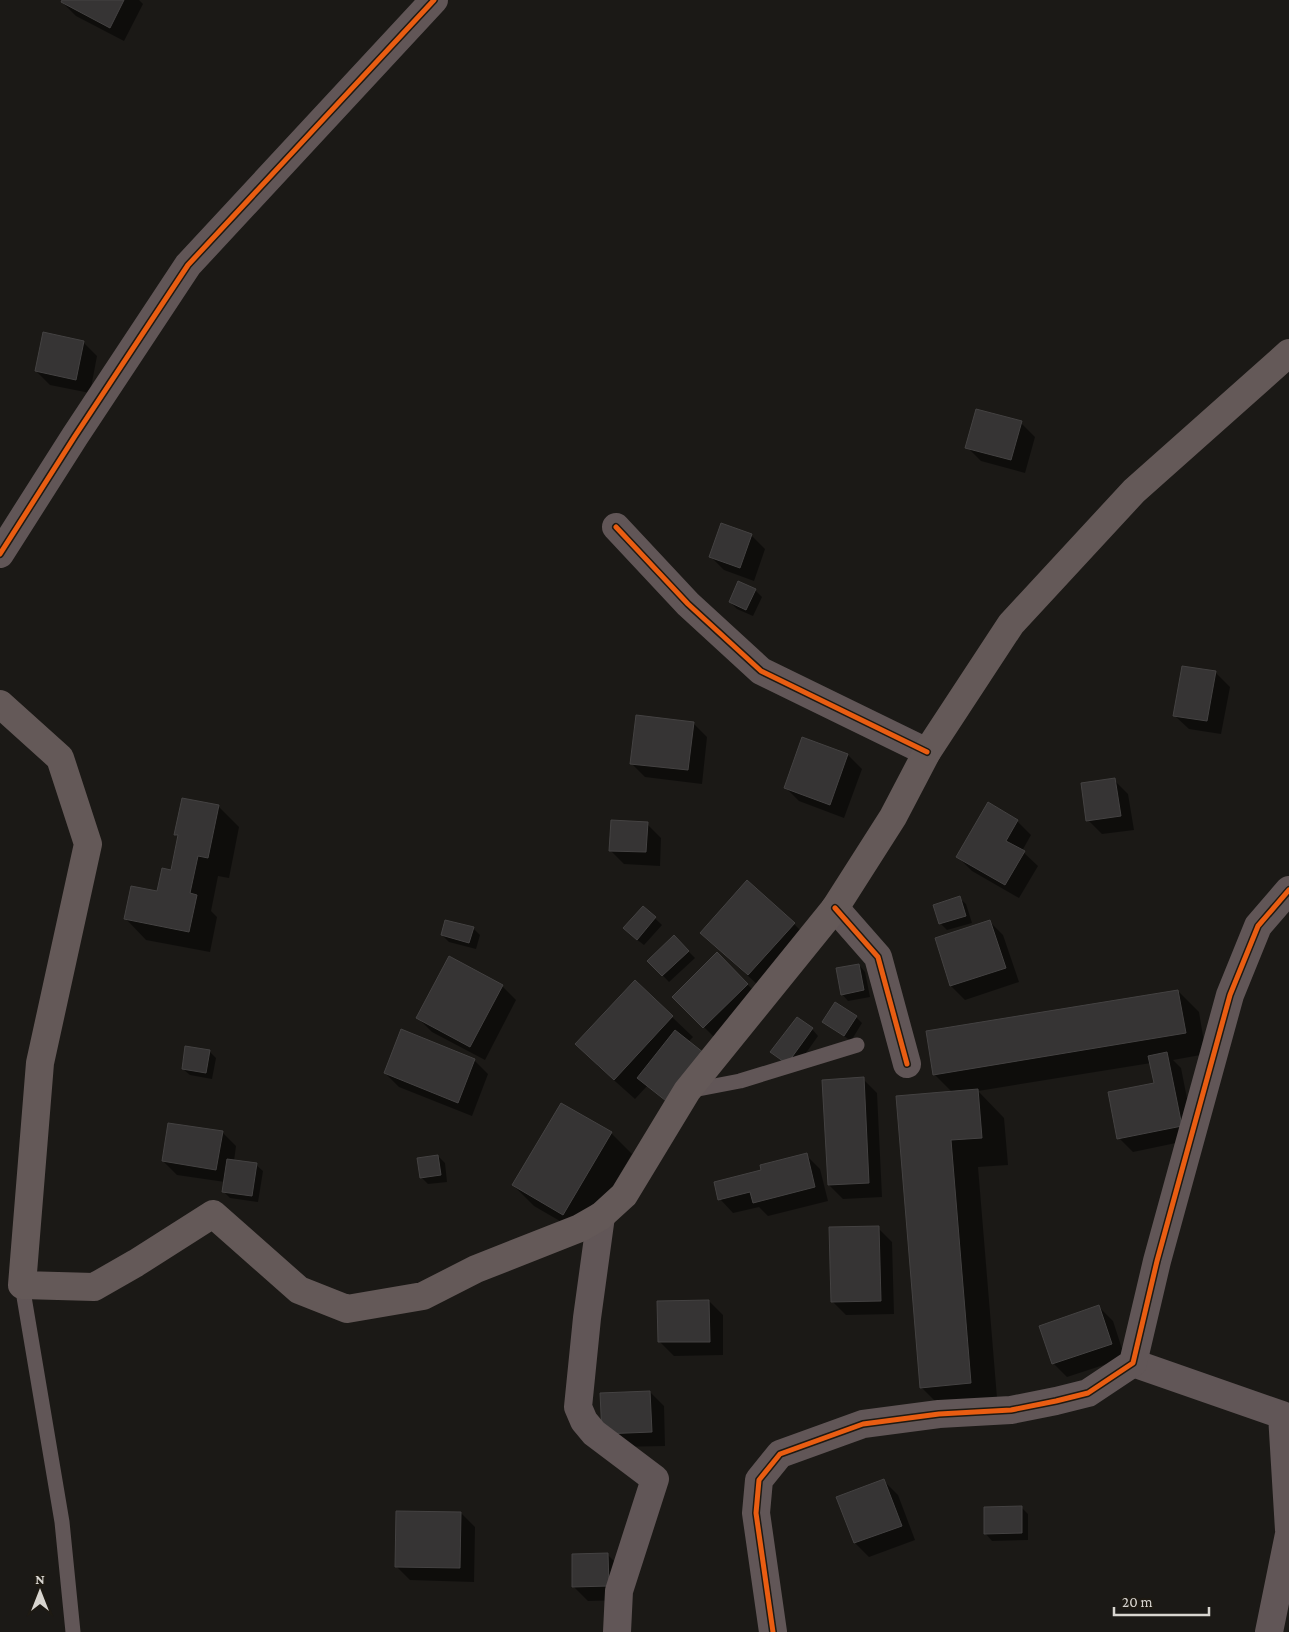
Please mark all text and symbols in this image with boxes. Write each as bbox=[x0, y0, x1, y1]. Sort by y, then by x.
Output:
north arrow bbox=[15, 1567, 65, 1617]
text: N bbox=[35, 1571, 45, 1587]
scale bar bbox=[1114, 1584, 1209, 1616]
text: 20 m bbox=[1122, 1594, 1153, 1610]

